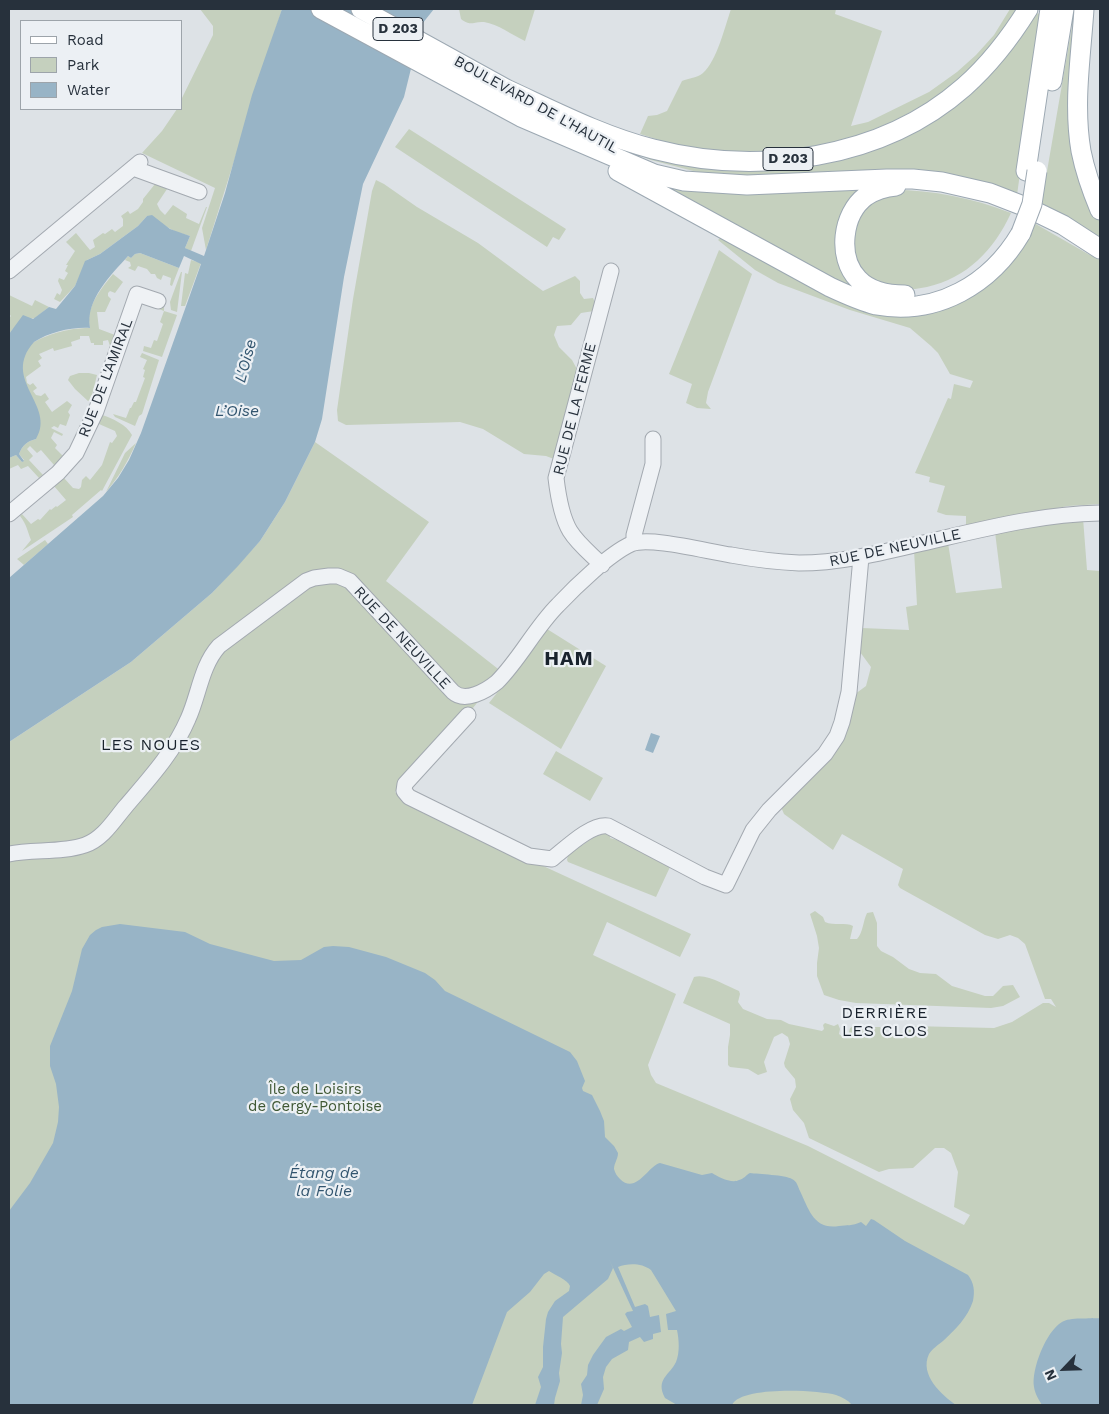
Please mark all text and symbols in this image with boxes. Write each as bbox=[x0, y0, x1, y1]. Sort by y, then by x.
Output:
road number: D 203 bbox=[373, 18, 423, 40]
legend bbox=[20, 20, 182, 110]
text: Road bbox=[67, 31, 104, 49]
street label: BOULEVARD DE L'HAUTIL bbox=[451, 52, 621, 158]
text: Park bbox=[67, 56, 99, 74]
text: Water bbox=[67, 81, 110, 99]
road number: D 203 bbox=[763, 148, 813, 170]
street label: RUE DE L'AMIRAL bbox=[75, 316, 137, 440]
water label: L'Oise bbox=[231, 337, 261, 385]
street label: RUE DE LA FERME bbox=[550, 341, 600, 477]
water label: L’Oise bbox=[215, 401, 259, 421]
street label: RUE DE NEUVILLE bbox=[828, 525, 962, 571]
street label: RUE DE NEUVILLE bbox=[350, 583, 454, 693]
district label: HAM bbox=[544, 647, 594, 671]
district label: LES NOUES bbox=[100, 735, 202, 755]
district label: DERRIÈRE LES CLOS bbox=[841, 1003, 929, 1041]
park label: Île de Loisirs de Cergy-Pontoise bbox=[248, 1081, 382, 1116]
water label: Étang de la Folie bbox=[289, 1163, 359, 1201]
north arrow bbox=[1039, 1344, 1089, 1394]
text: N bbox=[1041, 1367, 1060, 1383]

